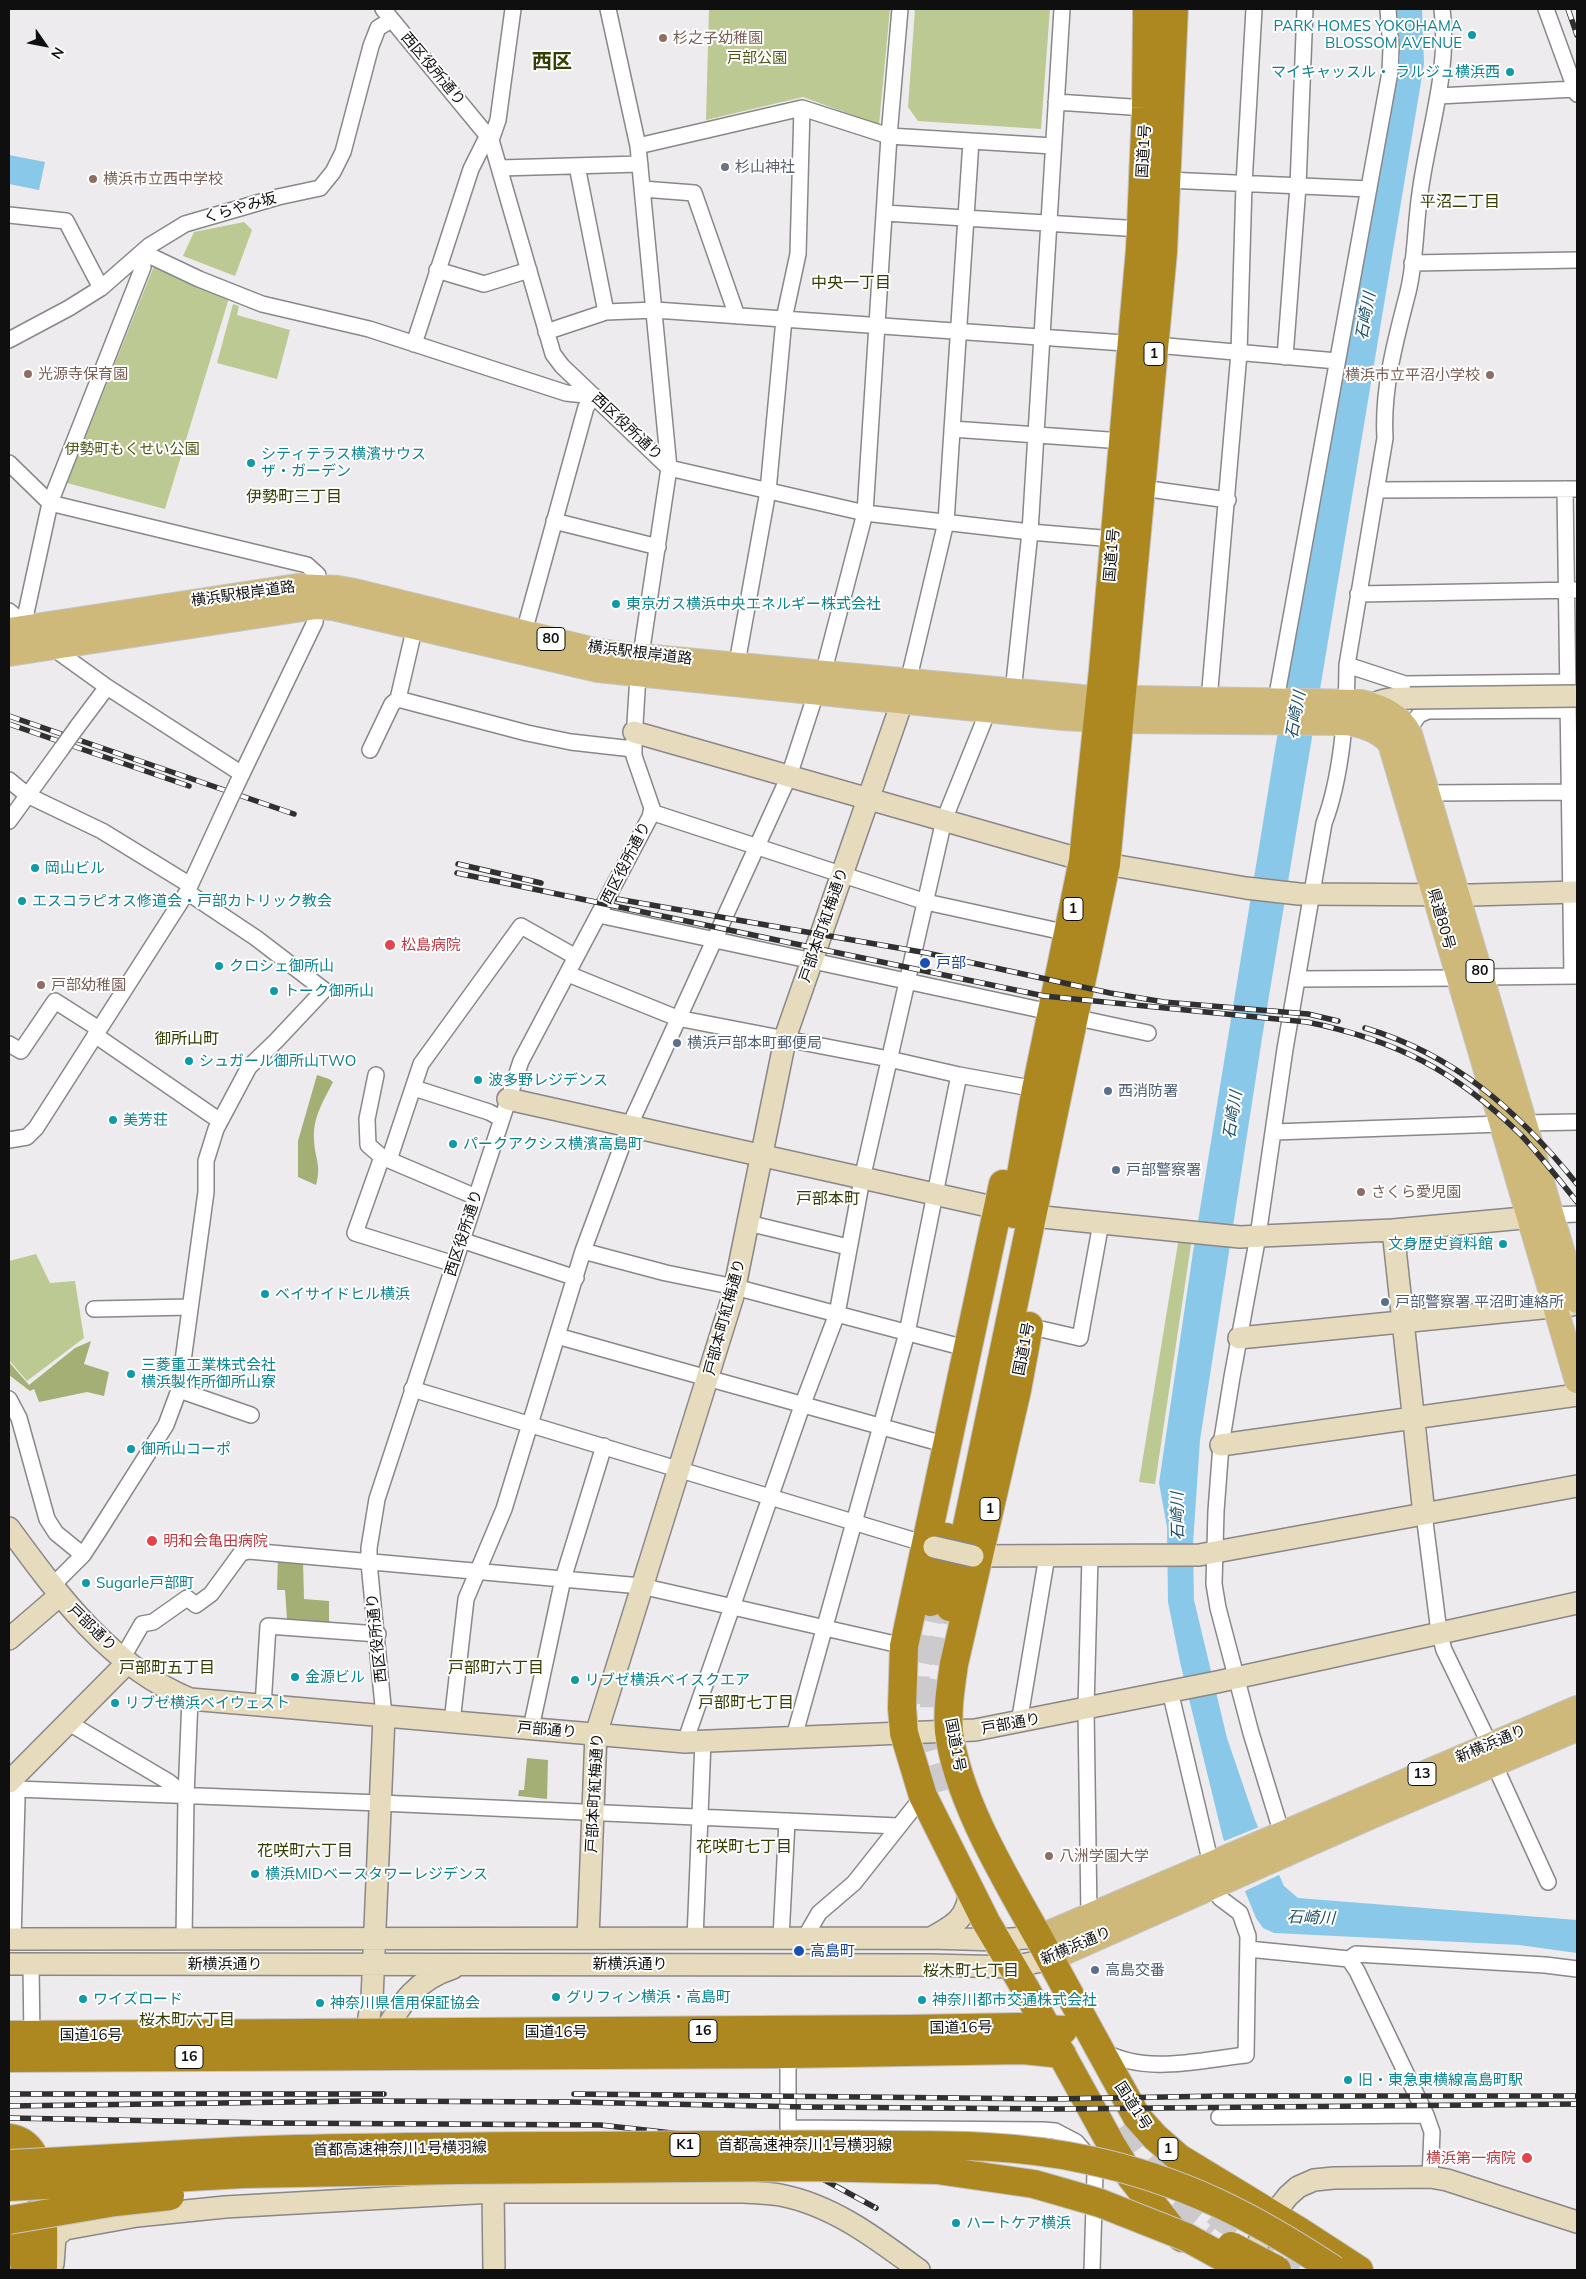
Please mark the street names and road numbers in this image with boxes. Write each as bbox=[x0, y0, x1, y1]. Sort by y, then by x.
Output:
street label: 西区役所通り bbox=[397, 29, 469, 109]
street label: 国道1号 bbox=[1134, 124, 1154, 178]
street label: くらやみ坂 bbox=[201, 189, 279, 227]
road number: 1 bbox=[1144, 342, 1164, 366]
street label: 西区役所通り bbox=[588, 390, 666, 464]
street label: 国道1号 bbox=[1101, 527, 1123, 583]
street label: 横浜駅根岸道路 bbox=[190, 578, 296, 610]
road number: 80 bbox=[537, 628, 565, 650]
street label: 横浜駅根岸道路 bbox=[587, 638, 693, 668]
street label: 西区役所通り bbox=[598, 819, 654, 907]
street label: 戸部本町紅梅通り bbox=[796, 865, 852, 985]
street label: 県道80号 bbox=[1424, 886, 1458, 952]
road number: 1 bbox=[1063, 898, 1083, 921]
road number: 80 bbox=[1466, 959, 1494, 982]
street label: 西区役所通り bbox=[442, 1187, 486, 1279]
street label: 戸部本町紅梅通り bbox=[701, 1257, 749, 1377]
street label: 国道1号 bbox=[1010, 1321, 1038, 1377]
road number: 1 bbox=[980, 1498, 1000, 1520]
street label: 西区役所通り bbox=[363, 1592, 391, 1684]
street label: 戸部通り bbox=[64, 1601, 120, 1655]
street label: 戸部通り bbox=[980, 1710, 1042, 1738]
street label: 国道1号 bbox=[941, 1717, 969, 1773]
street label: 戸部通り bbox=[516, 1718, 578, 1742]
street label: 新横浜通り bbox=[1453, 1721, 1529, 1767]
street label: 戸部本町紅梅通り bbox=[583, 1733, 607, 1853]
road number: 13 bbox=[1408, 1762, 1436, 1786]
street label: 新横浜通り bbox=[1038, 1923, 1114, 1969]
street label: 新横浜通り bbox=[188, 1955, 262, 1973]
street label: 新横浜通り bbox=[593, 1955, 667, 1973]
street label: 国道16号 bbox=[929, 2018, 993, 2038]
road number: 16 bbox=[689, 2020, 717, 2042]
street label: 国道16号 bbox=[525, 2023, 587, 2041]
street label: 国道16号 bbox=[60, 2026, 122, 2044]
road number: 16 bbox=[175, 2045, 203, 2068]
street label: 国道1号 bbox=[1111, 2078, 1155, 2134]
road number: K1 bbox=[670, 2134, 700, 2156]
street label: 首都高速神奈川1号横羽線 bbox=[718, 2136, 892, 2154]
street label: 首都高速神奈川1号横羽線 bbox=[313, 2138, 487, 2160]
road number: 1 bbox=[1158, 2138, 1178, 2160]

